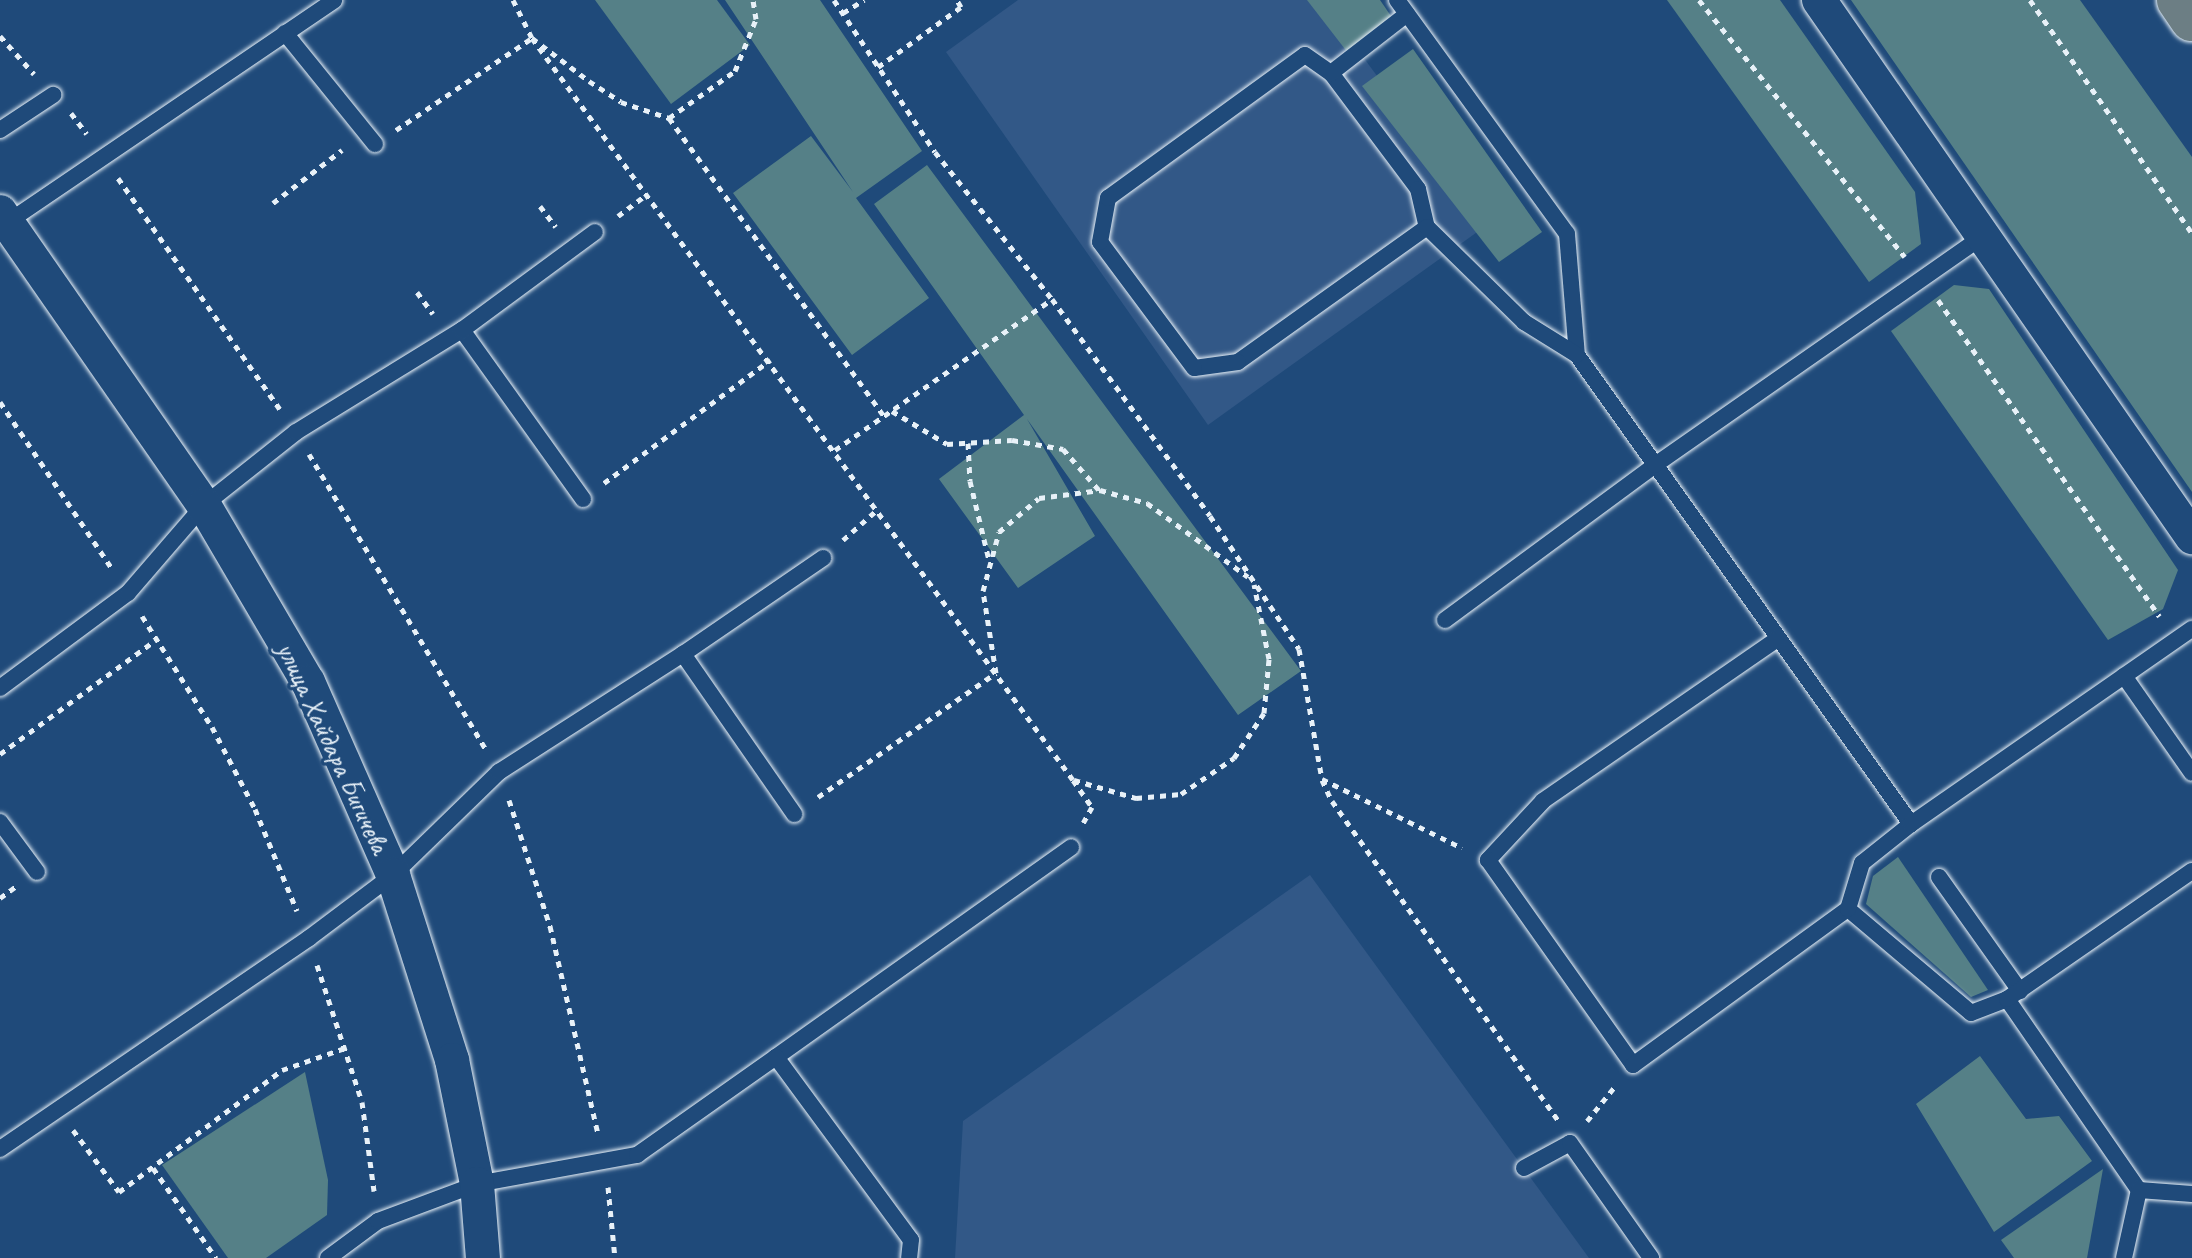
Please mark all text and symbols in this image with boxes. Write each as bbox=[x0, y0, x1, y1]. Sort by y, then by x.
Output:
street label: улица Хайдара Бигичева bbox=[268, 635, 398, 861]

